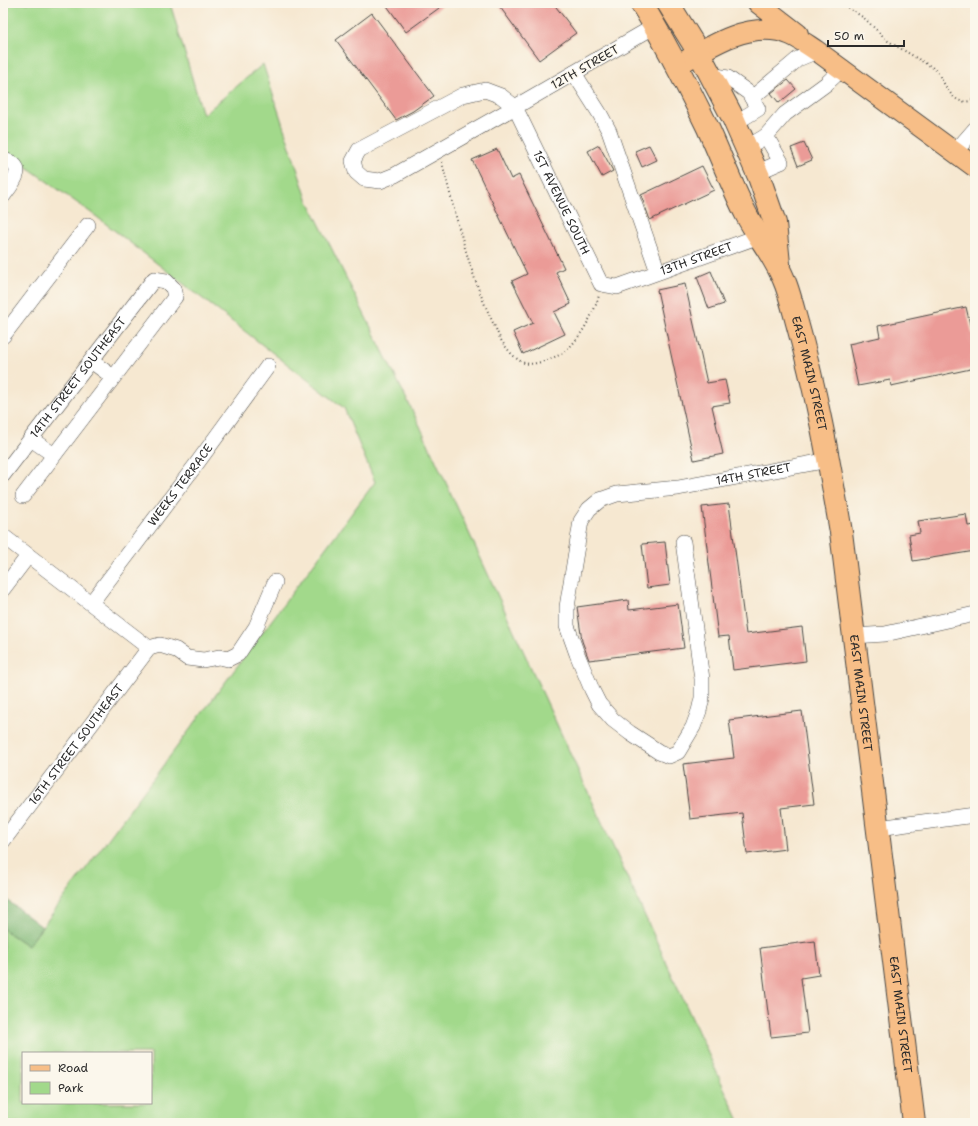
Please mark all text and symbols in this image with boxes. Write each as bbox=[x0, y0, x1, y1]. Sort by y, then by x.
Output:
scale bar bbox=[828, 22, 904, 48]
text: 50 m bbox=[834, 28, 864, 44]
street label: 12TH STREET bbox=[548, 41, 622, 93]
street label: 1ST AVENUE SOUTH bbox=[529, 148, 594, 258]
street label: 13TH STREET bbox=[658, 238, 735, 279]
street label: 14TH STREET SOUTHEAST bbox=[26, 313, 130, 441]
street label: EAST MAIN STREET bbox=[788, 314, 831, 433]
street label: WEEKS TERRACE bbox=[144, 441, 217, 529]
street label: 14TH STREET bbox=[715, 459, 793, 489]
street label: EAST MAIN STREET bbox=[846, 634, 876, 753]
street label: 16TH STREET SOUTHEAST bbox=[25, 680, 128, 809]
street label: EAST MAIN STREET bbox=[885, 955, 916, 1074]
legend bbox=[22, 1052, 152, 1104]
text: Road bbox=[58, 1060, 89, 1076]
text: Park bbox=[58, 1080, 84, 1096]

